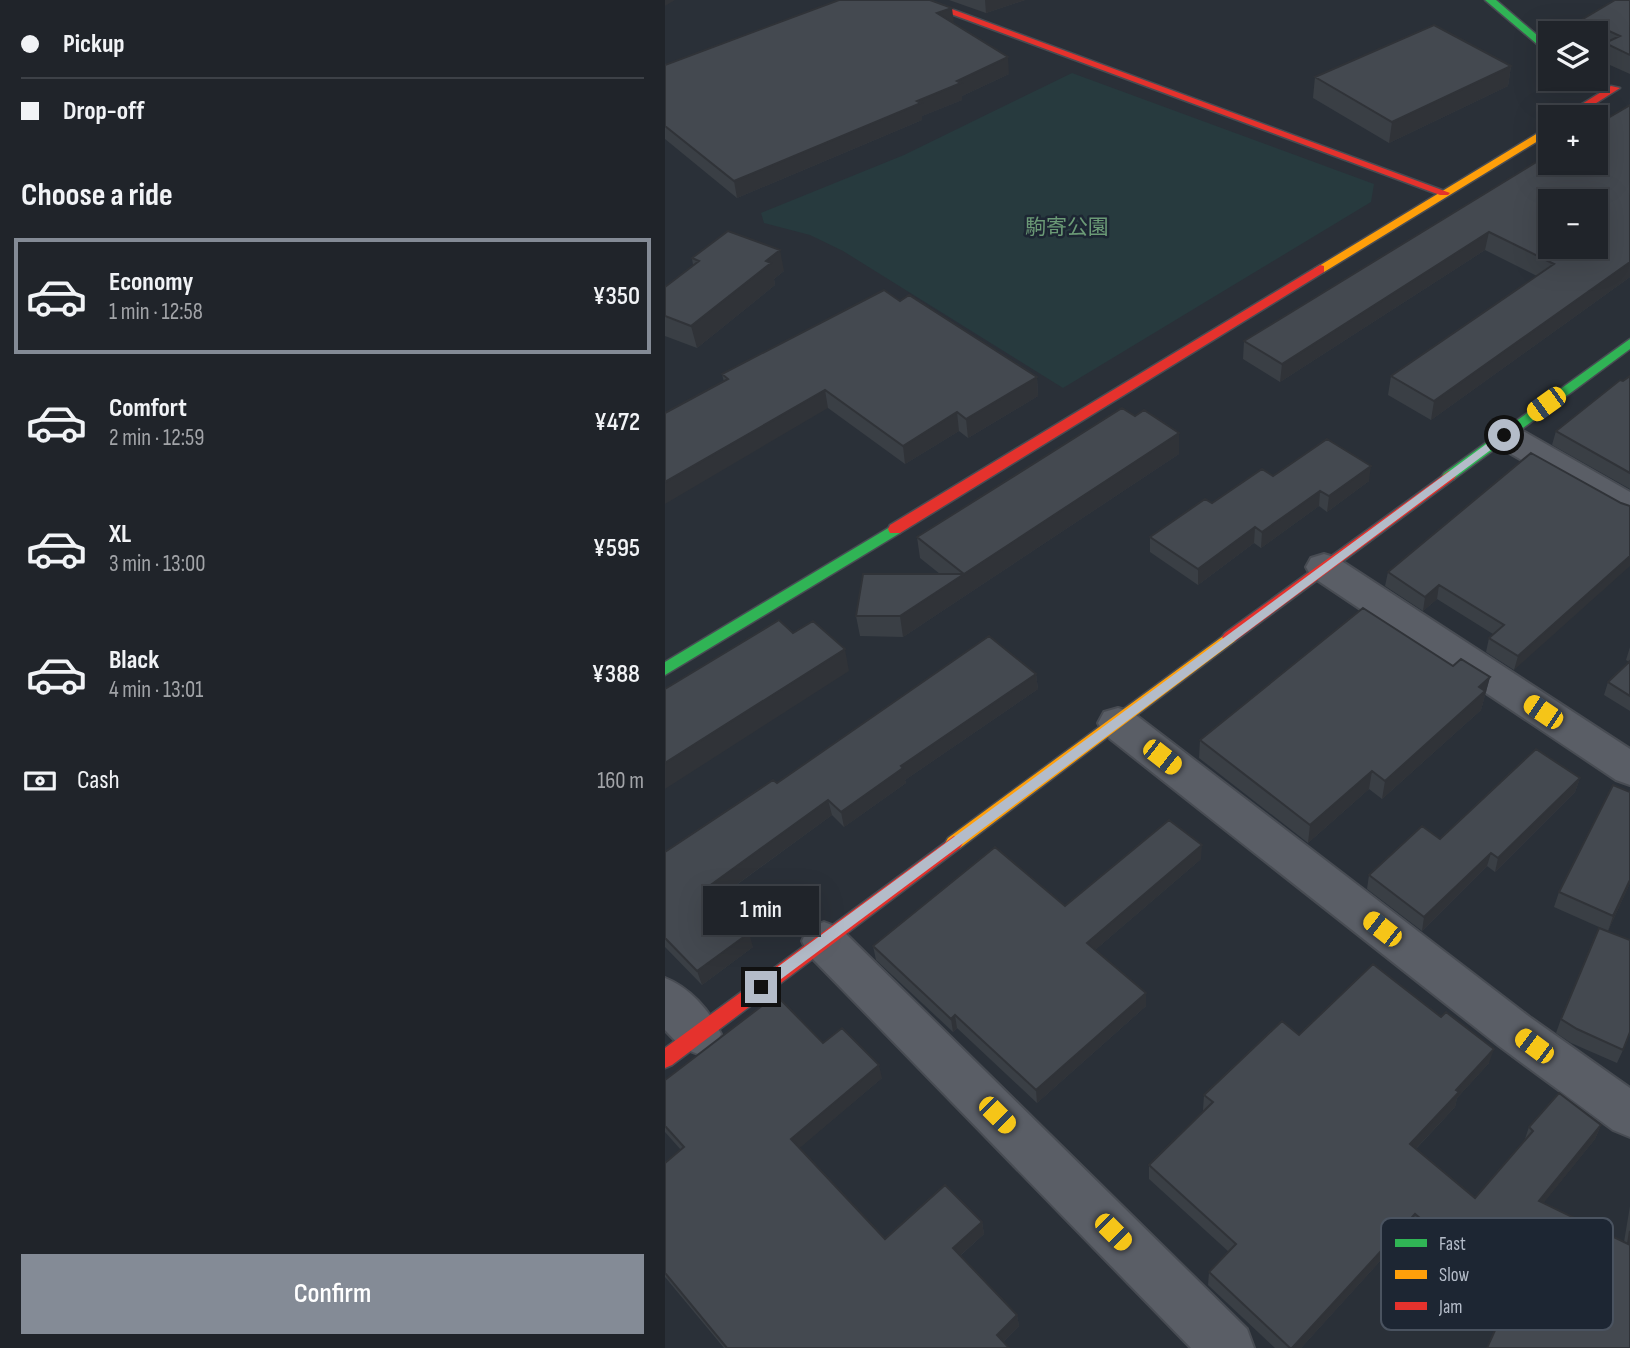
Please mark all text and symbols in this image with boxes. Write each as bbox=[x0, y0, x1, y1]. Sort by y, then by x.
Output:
map controls bbox=[1538, 21, 1608, 259]
button: layers bbox=[1538, 21, 1608, 91]
text: Pickup bbox=[63, 29, 125, 60]
text: Drop-off bbox=[63, 96, 144, 127]
button: + bbox=[1538, 105, 1608, 175]
text: Choose a ride bbox=[21, 176, 173, 215]
button: − bbox=[1538, 189, 1608, 259]
park label: 駒寄公園 bbox=[1025, 215, 1109, 240]
icon: car bbox=[25, 265, 88, 328]
text: Economy bbox=[109, 267, 193, 298]
text: ¥350 bbox=[592, 281, 640, 312]
text: 1 min · 12:58 bbox=[109, 298, 203, 326]
car bbox=[1523, 383, 1570, 425]
icon: car bbox=[25, 391, 88, 454]
text: Comfort bbox=[109, 393, 187, 424]
text: ¥472 bbox=[594, 407, 640, 438]
route start bbox=[1488, 419, 1520, 451]
text: 2 min · 12:59 bbox=[109, 424, 204, 452]
icon: car bbox=[25, 517, 88, 580]
text: XL bbox=[109, 519, 131, 550]
text: ¥595 bbox=[593, 533, 640, 564]
text: 3 min · 13:00 bbox=[109, 550, 206, 578]
icon: car bbox=[25, 643, 88, 706]
text: Black bbox=[109, 645, 159, 676]
text: ¥388 bbox=[592, 659, 640, 690]
text: 4 min · 13:01 bbox=[109, 676, 203, 704]
car bbox=[1520, 692, 1567, 732]
car bbox=[1139, 736, 1186, 778]
icon: cash bbox=[21, 762, 59, 800]
text: Cash bbox=[77, 765, 120, 796]
text: 160 m bbox=[597, 767, 644, 795]
callout: 1 min bbox=[703, 886, 819, 934]
text: 1 min bbox=[740, 896, 782, 924]
car bbox=[1359, 908, 1406, 950]
route end bbox=[745, 971, 777, 1003]
car bbox=[1511, 1025, 1558, 1067]
car bbox=[975, 1093, 1020, 1137]
car bbox=[1091, 1210, 1136, 1254]
legend bbox=[1381, 1218, 1613, 1330]
text: Fast bbox=[1439, 1233, 1466, 1256]
button: Confirm bbox=[21, 1254, 644, 1334]
text: Slow bbox=[1439, 1264, 1469, 1287]
text: Jam bbox=[1438, 1296, 1462, 1319]

